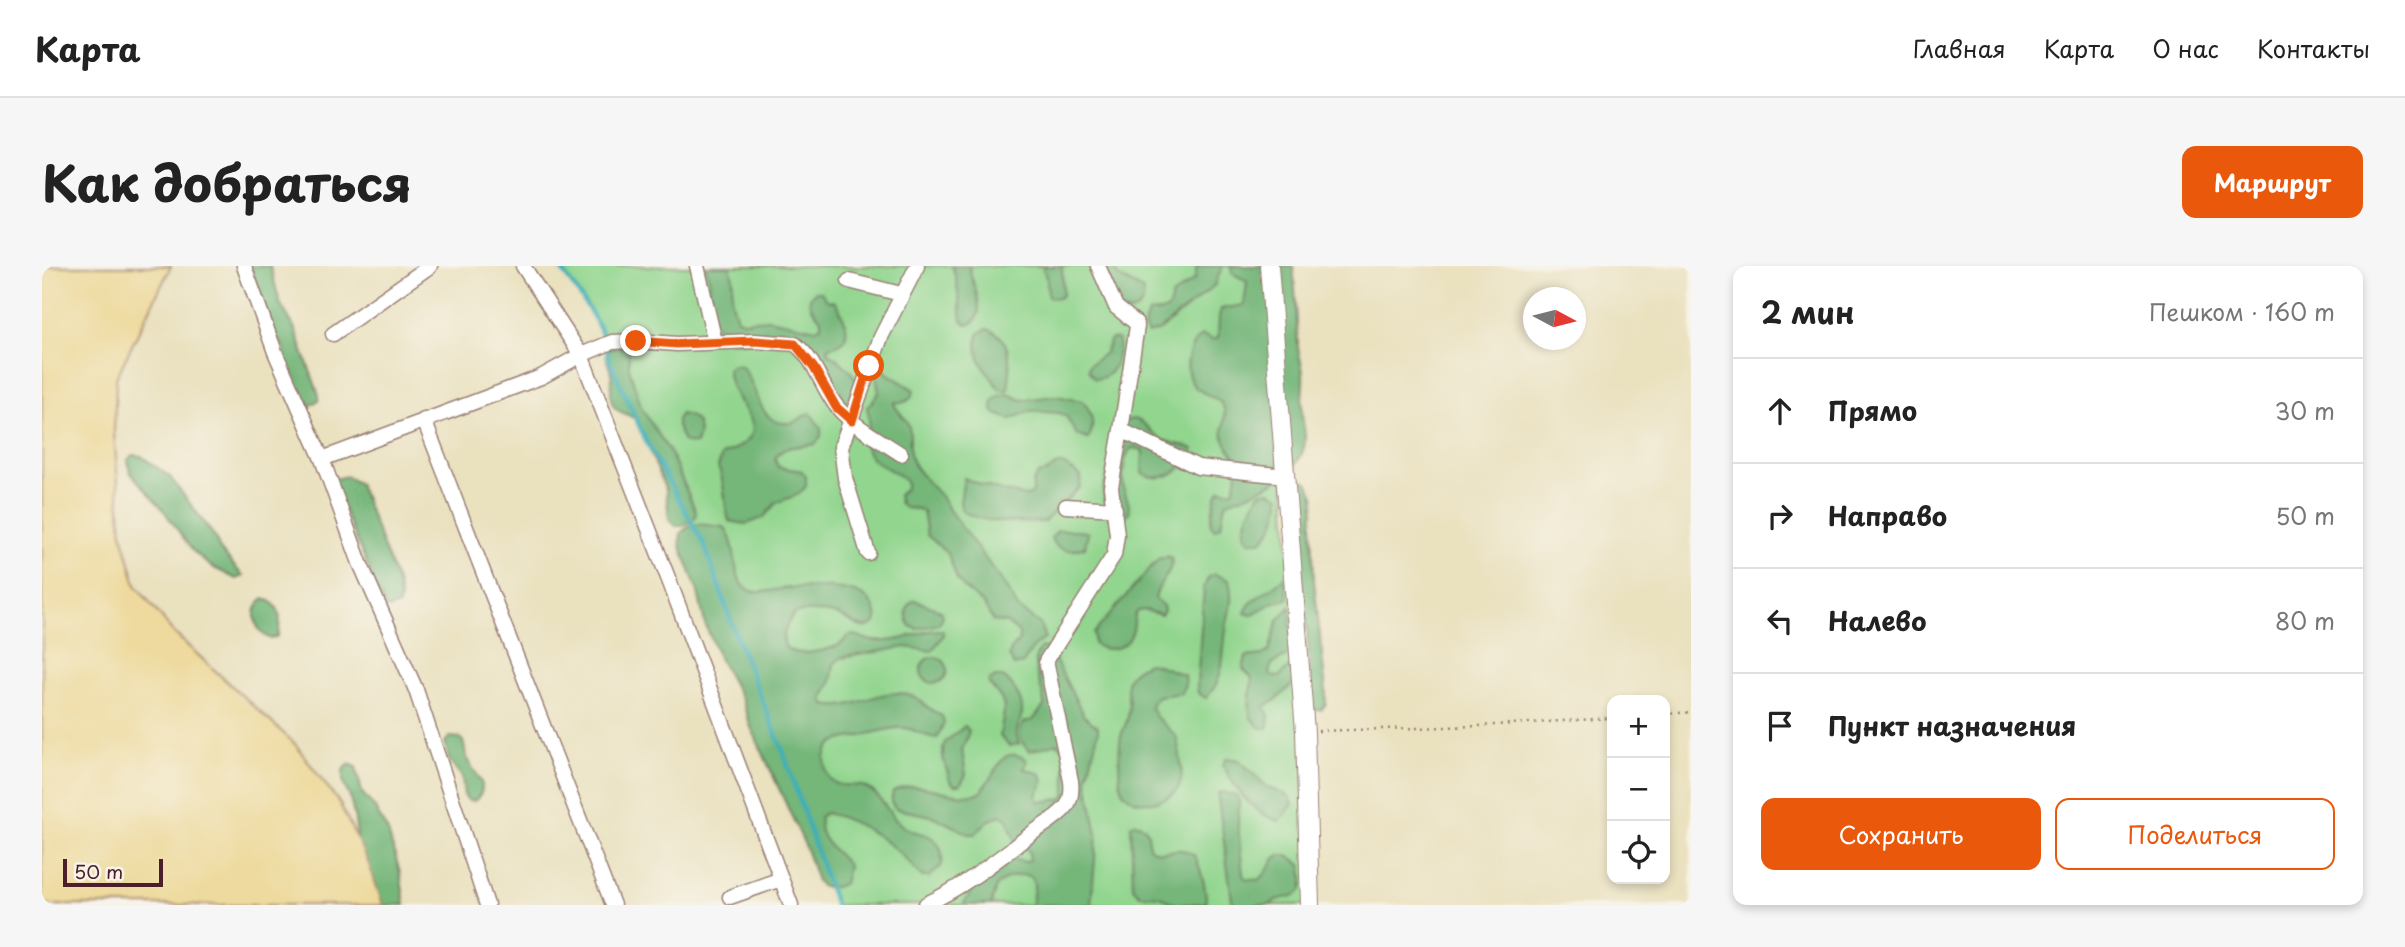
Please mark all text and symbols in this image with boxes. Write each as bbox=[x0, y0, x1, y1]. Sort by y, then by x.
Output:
text: Карта bbox=[35, 23, 141, 73]
text: Главная bbox=[1913, 30, 2006, 66]
text: Карта bbox=[2044, 30, 2114, 66]
text: О нас bbox=[2152, 30, 2219, 66]
text: Контакты bbox=[2257, 30, 2370, 66]
text: Как добраться bbox=[42, 145, 412, 219]
button: Маршрут bbox=[2182, 146, 2363, 218]
north arrow bbox=[1523, 287, 1586, 350]
text: 2 мин bbox=[1761, 289, 1855, 334]
text: Пешком · 160 m bbox=[2149, 294, 2335, 329]
route end bbox=[620, 325, 651, 356]
route start bbox=[853, 350, 884, 381]
text: Прямо bbox=[1828, 391, 1917, 430]
icon: ahead bbox=[1761, 392, 1799, 430]
text: 30 m bbox=[2274, 393, 2335, 428]
text: Направо bbox=[1828, 496, 1947, 535]
icon: right bbox=[1761, 497, 1799, 535]
text: 50 m bbox=[2275, 498, 2335, 533]
text: Налево bbox=[1828, 601, 1926, 640]
icon: left bbox=[1761, 602, 1799, 640]
text: 80 m bbox=[2275, 603, 2335, 638]
map controls bbox=[1607, 695, 1670, 884]
button: + bbox=[1607, 695, 1670, 758]
text: Пункт назначения bbox=[1828, 706, 2076, 745]
icon: arrive bbox=[1761, 707, 1799, 745]
button: − bbox=[1607, 758, 1670, 821]
button: Сохранить bbox=[1761, 798, 2041, 870]
button: Поделиться bbox=[2055, 798, 2335, 870]
button: locate bbox=[1607, 821, 1670, 884]
scale bar bbox=[63, 856, 163, 888]
text: 50 m bbox=[74, 857, 123, 885]

